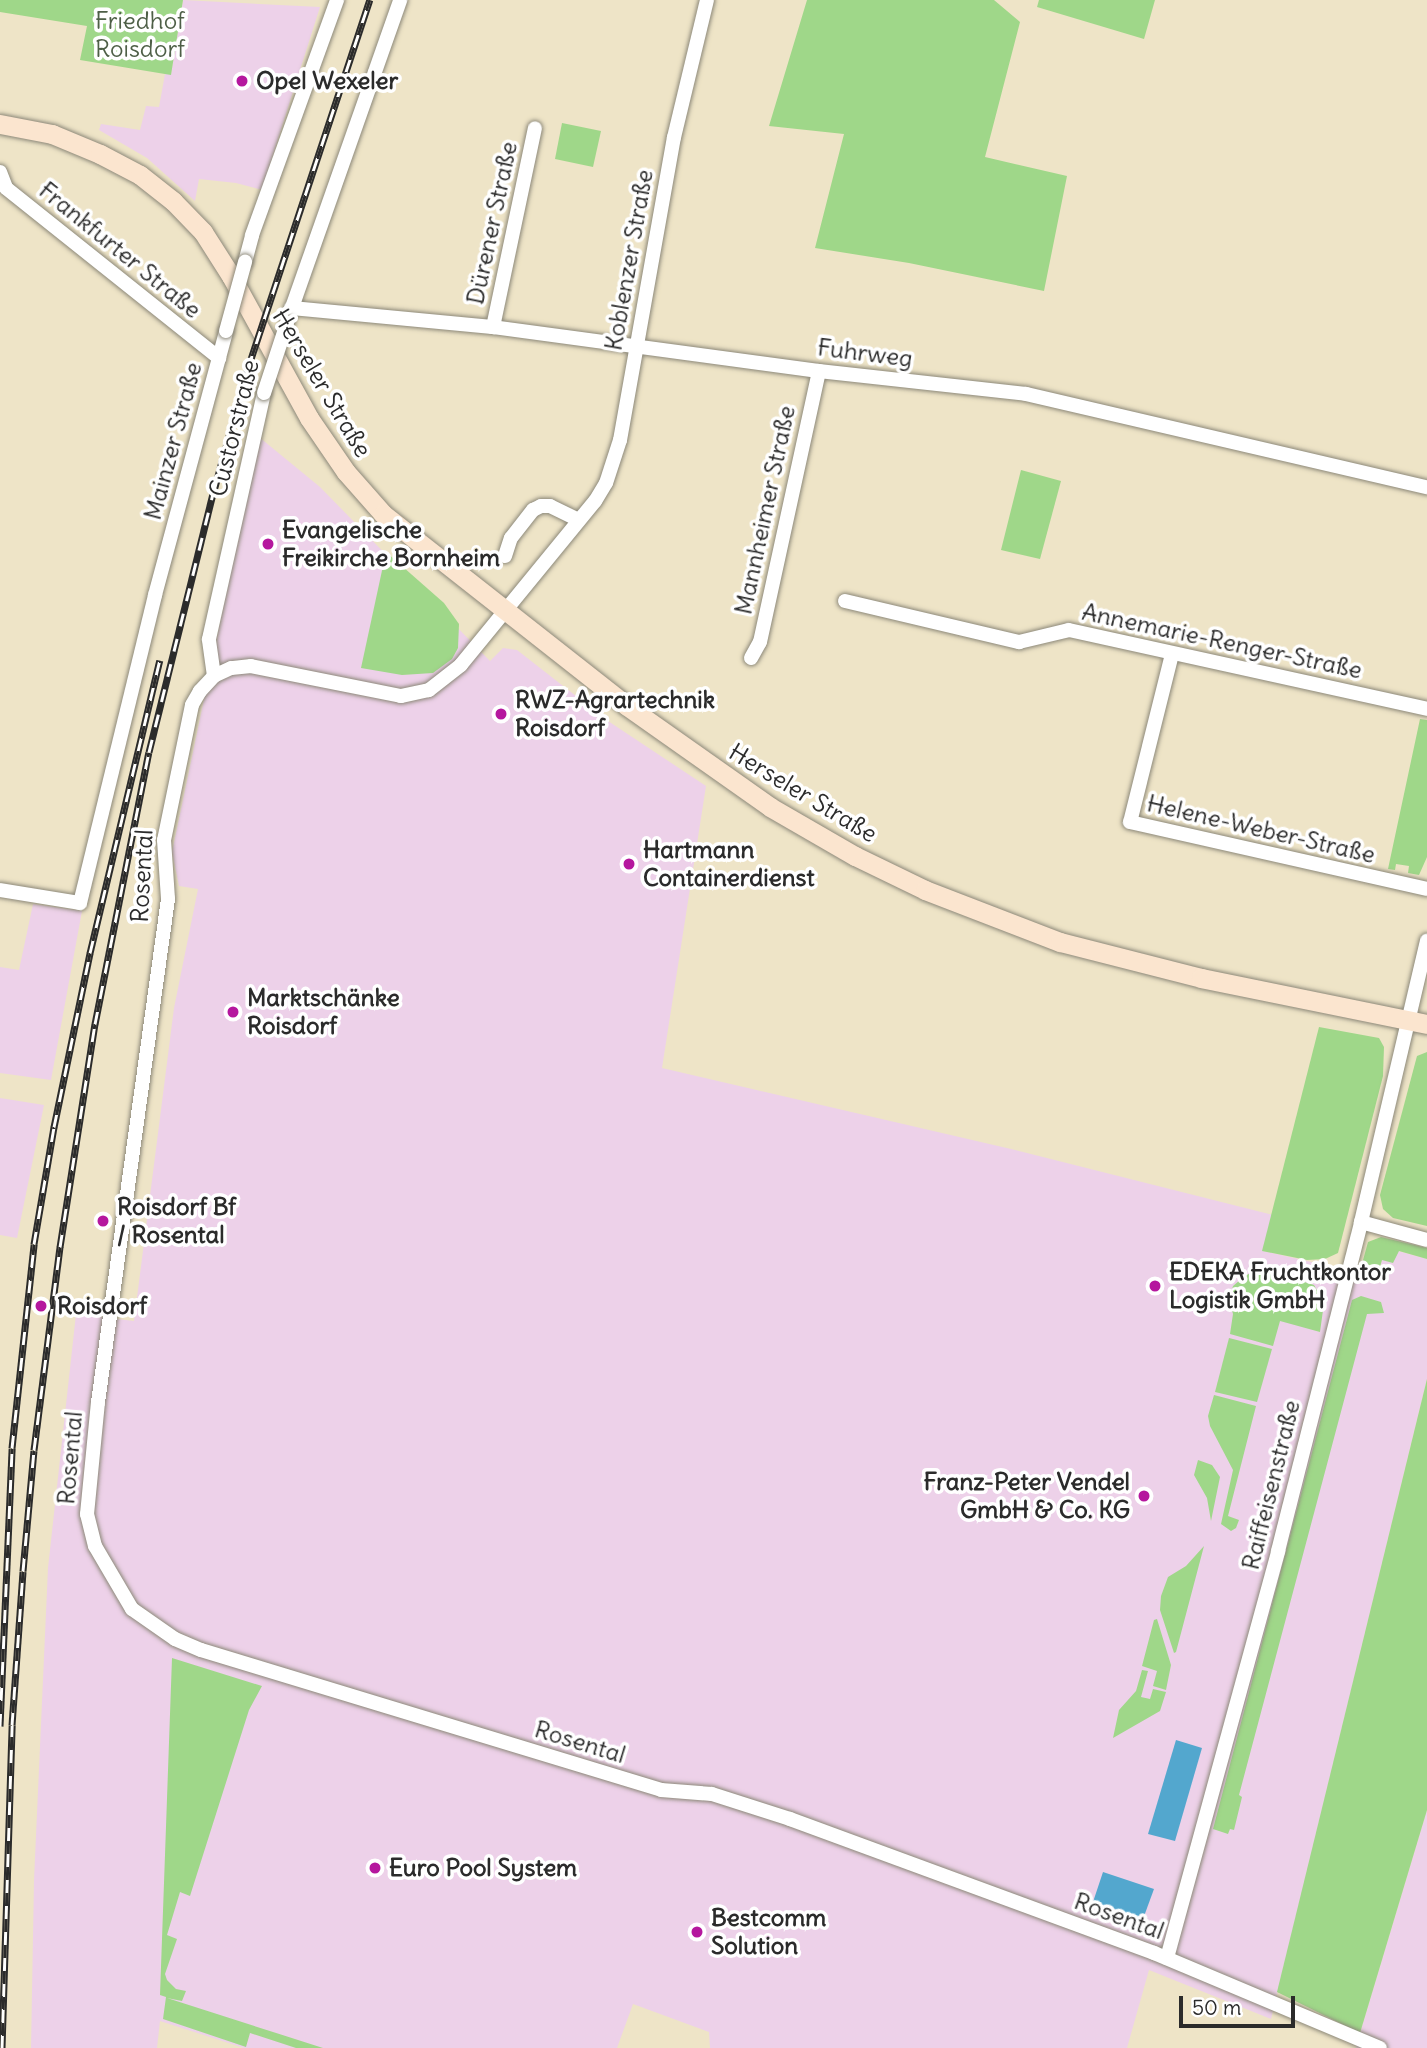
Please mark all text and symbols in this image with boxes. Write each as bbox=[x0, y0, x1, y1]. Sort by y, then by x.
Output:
park label: Friedhof Roisdorf bbox=[95, 7, 185, 63]
place label: Opel Wexeler bbox=[256, 67, 398, 95]
marker: Opel Wexeler bbox=[234, 73, 250, 89]
street label: Dürener Straße bbox=[461, 139, 523, 307]
street label: Koblenzer Straße bbox=[599, 167, 659, 353]
street label: Frankfurter Straße bbox=[33, 176, 207, 324]
street label: Herseler Straße bbox=[266, 304, 378, 462]
street label: Fuhrweg bbox=[816, 333, 914, 373]
street label: Custorstraße bbox=[203, 357, 265, 499]
street label: Mainzer Straße bbox=[138, 359, 208, 523]
street label: Mannheimer Straße bbox=[729, 403, 801, 617]
place label: Evangelische Freikirche Bornheim bbox=[282, 516, 500, 572]
marker: Evangelische Freikirche Bornheim bbox=[260, 536, 276, 552]
street label: Annemarie-Renger-Straße bbox=[1079, 597, 1365, 685]
place label: RWZ-Agrartechnik Roisdorf bbox=[515, 686, 715, 742]
marker: RWZ-Agrartechnik Roisdorf bbox=[493, 706, 509, 722]
street label: Herseler Straße bbox=[724, 737, 882, 849]
street label: Helene-Weber-Straße bbox=[1144, 789, 1378, 869]
street label: Rosental bbox=[125, 829, 159, 923]
place label: Hartmann Containerdienst bbox=[643, 836, 815, 892]
marker: Hartmann Containerdienst bbox=[621, 856, 637, 872]
place label: Marktschänke Roisdorf bbox=[247, 984, 400, 1040]
marker: Marktschänke Roisdorf bbox=[225, 1004, 241, 1020]
place label: Roisdorf Bf / Rosental bbox=[117, 1193, 236, 1249]
marker: Roisdorf Bf / Rosental bbox=[95, 1213, 111, 1229]
place label: EDEKA Fruchtkontor Logistik GmbH bbox=[1169, 1258, 1391, 1314]
marker: EDEKA Fruchtkontor Logistik GmbH bbox=[1147, 1278, 1163, 1294]
place label: Roisdorf bbox=[57, 1292, 147, 1320]
marker: Roisdorf bbox=[31, 1296, 51, 1316]
street label: Raiffeisenstraße bbox=[1236, 1397, 1306, 1573]
street label: Rosental bbox=[52, 1410, 88, 1506]
place label: Franz-Peter Vendel GmbH & Co. KG bbox=[924, 1468, 1130, 1524]
marker: Franz-Peter Vendel GmbH & Co. KG bbox=[1136, 1488, 1152, 1504]
street label: Rosental bbox=[531, 1715, 629, 1769]
place label: Euro Pool System bbox=[389, 1854, 577, 1882]
marker: Euro Pool System bbox=[367, 1860, 383, 1876]
street label: Rosental bbox=[1070, 1887, 1168, 1945]
place label: Bestcomm Solution bbox=[711, 1904, 826, 1960]
marker: Bestcomm Solution bbox=[689, 1924, 705, 1940]
scale bar bbox=[1182, 1982, 1298, 2026]
text: 50 m bbox=[1192, 1994, 1241, 2021]

